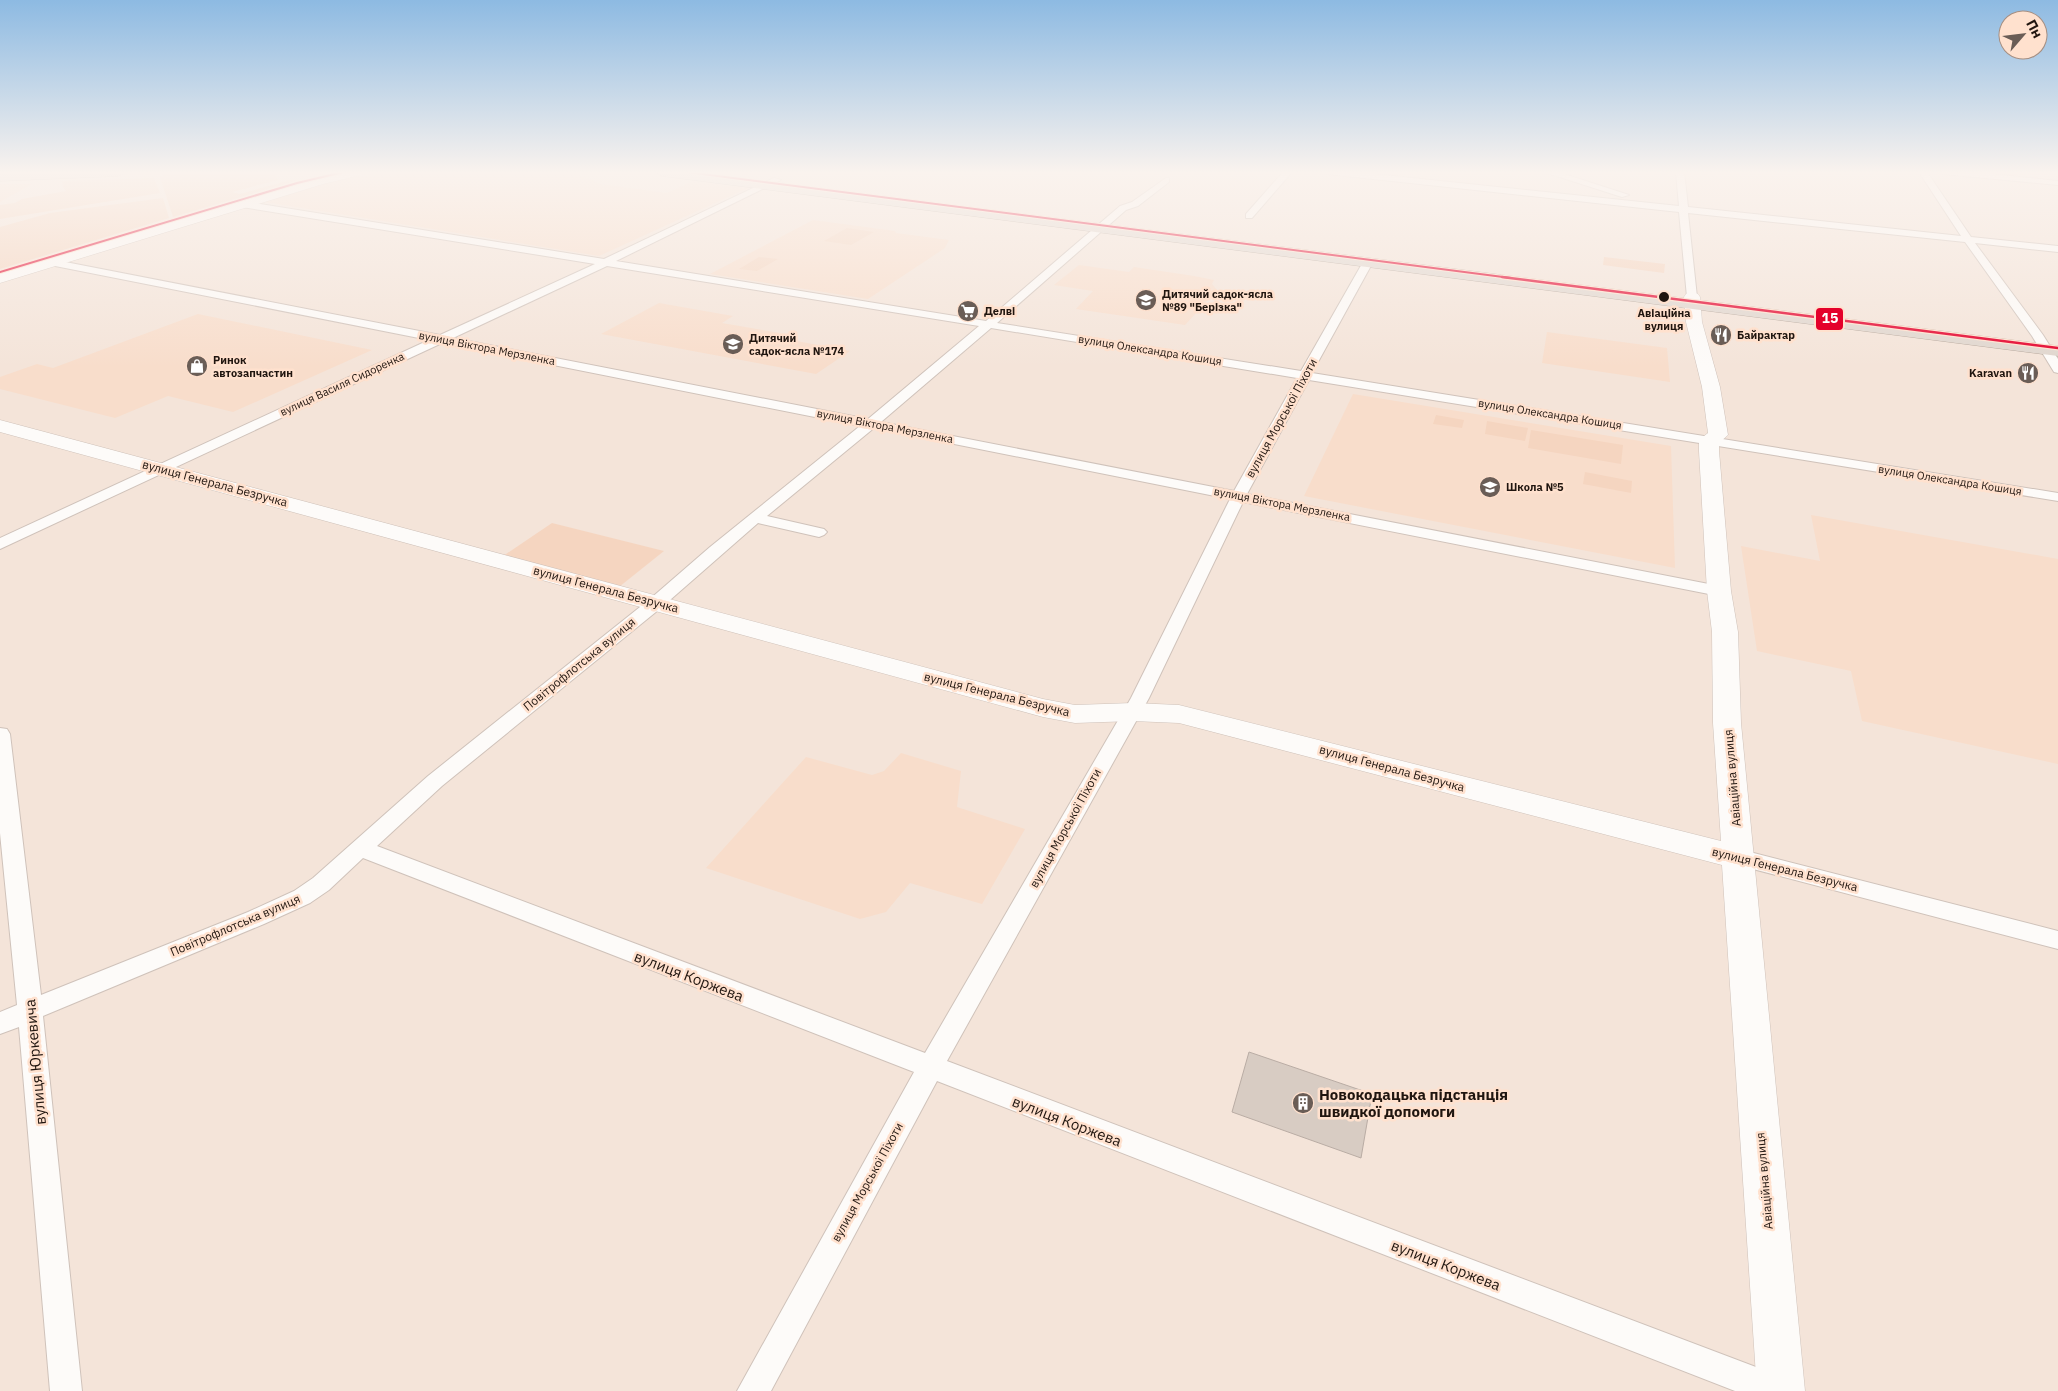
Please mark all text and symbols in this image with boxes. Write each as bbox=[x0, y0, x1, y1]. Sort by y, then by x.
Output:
north arrow bbox=[1998, 10, 2048, 60]
text: Пн bbox=[2022, 17, 2047, 41]
place label: Дитячий садок-ясла №89 "Берізка" bbox=[1162, 287, 1273, 314]
school or university icon: Дитячий садок-ясла №89 "Берізка" bbox=[1134, 288, 1158, 312]
marker: Авіаційна вулиця bbox=[1657, 290, 1671, 304]
supermarket icon: Делві bbox=[956, 299, 980, 323]
place label: Делві bbox=[984, 304, 1015, 318]
place label: Авіаційна вулиця bbox=[1637, 306, 1691, 333]
line badge: 15 bbox=[1815, 307, 1844, 331]
text: 15 bbox=[1822, 309, 1838, 327]
restaurant icon: Байрактар bbox=[1709, 323, 1733, 347]
street label: вулиця Віктора Мерзленка bbox=[418, 328, 556, 368]
place label: Байрактар bbox=[1737, 328, 1795, 342]
place label: Дитячий садок-ясла №174 bbox=[749, 331, 845, 358]
school or university icon: Дитячий садок-ясла №174 bbox=[721, 332, 745, 356]
street label: вулиця Олександра Кошиця bbox=[1077, 332, 1223, 368]
street label: вулиця Василя Сидоренка bbox=[278, 349, 407, 419]
place label: Ринок автозапчастин bbox=[213, 353, 293, 380]
shop icon: Ринок автозапчастин bbox=[185, 354, 209, 378]
street label: вулиця Морської Піхоти bbox=[1242, 356, 1320, 480]
restaurant icon: Karavan bbox=[2016, 361, 2040, 385]
place label: Karavan bbox=[1969, 366, 2012, 380]
street label: вулиця Олександра Кошиця bbox=[1477, 396, 1623, 432]
street label: вулиця Віктора Мерзленка bbox=[816, 406, 954, 446]
street label: вулиця Генерала Безручка bbox=[141, 456, 290, 510]
street label: вулиця Олександра Кошиця bbox=[1877, 462, 2023, 498]
school or university icon: Школа №5 bbox=[1478, 475, 1502, 499]
place label: Школа №5 bbox=[1506, 480, 1564, 494]
street label: вулиця Віктора Мерзленка bbox=[1213, 484, 1351, 524]
street label: вулиця Генерала Безручка bbox=[532, 562, 681, 616]
street label: Повітрофлотська вулиця bbox=[520, 614, 638, 714]
street label: вулиця Генерала Безручка bbox=[923, 669, 1072, 720]
street label: Авіаційна вулиця bbox=[1720, 729, 1744, 827]
street label: вулиця Генерала Безручка bbox=[1318, 741, 1467, 795]
street label: вулиця Морської Піхоти bbox=[1026, 766, 1104, 890]
street label: вулиця Генерала Безручка bbox=[1711, 844, 1860, 895]
street label: Повітрофлотська вулиця bbox=[168, 891, 302, 959]
street label: вулиця Коржева bbox=[632, 946, 746, 1006]
street label: вулиця Юркевича bbox=[20, 998, 50, 1126]
place label: Новокодацька підстанція швидкої допомоги bbox=[1319, 1085, 1508, 1121]
street label: вулиця Коржева bbox=[1010, 1091, 1124, 1151]
building icon: Новокодацька підстанція швидкої допомоги bbox=[1291, 1091, 1315, 1115]
street label: вулиця Морської Піхоти bbox=[828, 1120, 906, 1244]
street label: Авіаційна вулиця bbox=[1752, 1132, 1776, 1230]
street label: вулиця Коржева bbox=[1389, 1235, 1503, 1295]

